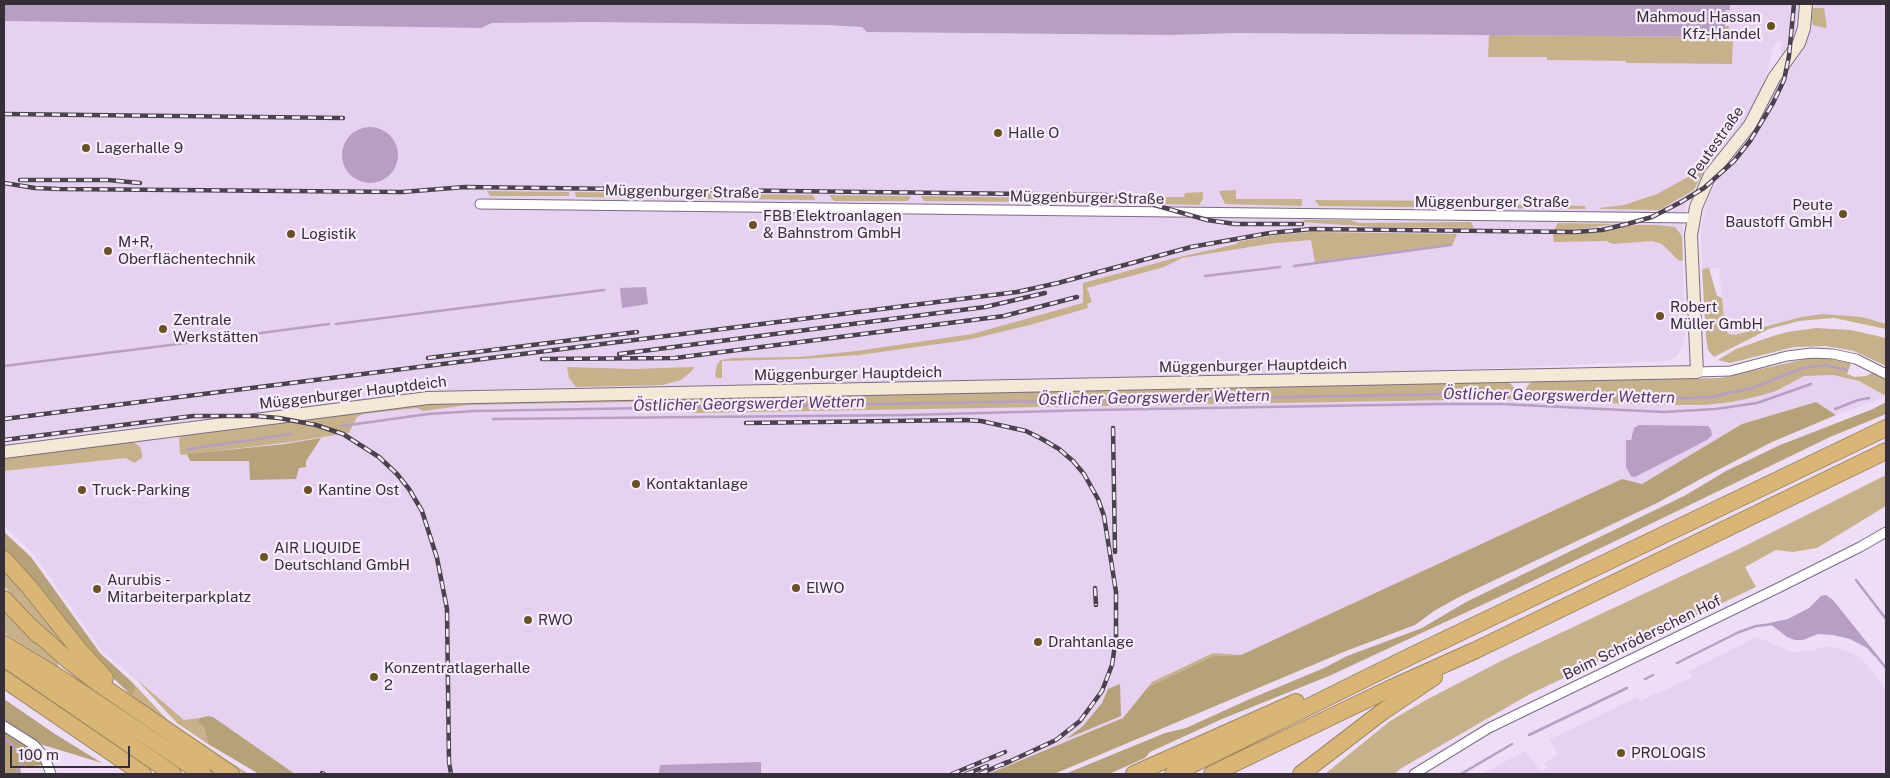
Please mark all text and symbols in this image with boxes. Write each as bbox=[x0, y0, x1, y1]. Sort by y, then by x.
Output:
place label: Mahmoud Hassan Kfz-Handel bbox=[1636, 8, 1761, 43]
marker: Mahmoud Hassan Kfz-Handel bbox=[1765, 20, 1777, 32]
street label: Peutestraße bbox=[1684, 103, 1748, 183]
place label: Halle O bbox=[1008, 124, 1059, 142]
marker: Halle O bbox=[992, 127, 1004, 139]
place label: Lagerhalle 9 bbox=[96, 139, 183, 157]
marker: Lagerhalle 9 bbox=[80, 142, 92, 154]
street label: Müggenburger Straße bbox=[605, 182, 759, 202]
street label: Müggenburger Straße bbox=[1010, 188, 1164, 208]
street label: Müggenburger Straße bbox=[1415, 193, 1569, 211]
place label: Peute Baustoff GmbH bbox=[1725, 196, 1833, 231]
place label: FBB Elektroanlagen & Bahnstrom GmbH bbox=[763, 207, 902, 242]
marker: Peute Baustoff GmbH bbox=[1837, 208, 1849, 220]
marker: FBB Elektroanlagen & Bahnstrom GmbH bbox=[747, 219, 759, 231]
place label: Logistik bbox=[301, 225, 356, 243]
marker: Logistik bbox=[285, 228, 297, 240]
place label: M+R, Oberflächentechnik bbox=[118, 233, 256, 268]
marker: M+R, Oberflächentechnik bbox=[102, 245, 114, 257]
place label: Robert Müller GmbH bbox=[1670, 298, 1763, 333]
marker: Robert Müller GmbH bbox=[1654, 310, 1666, 322]
place label: Zentrale Werkstätten bbox=[173, 311, 258, 346]
marker: Zentrale Werkstätten bbox=[157, 323, 169, 335]
street label: Müggenburger Hauptdeich bbox=[1159, 355, 1347, 377]
street label: Müggenburger Hauptdeich bbox=[754, 363, 942, 385]
street label: Müggenburger Hauptdeich bbox=[258, 373, 448, 413]
water label: Östlicher Georgswerder Wettern bbox=[1443, 384, 1675, 408]
water label: Östlicher Georgswerder Wettern bbox=[1038, 386, 1270, 410]
water label: Östlicher Georgswerder Wettern bbox=[633, 392, 865, 416]
place label: Kontaktanlage bbox=[646, 475, 748, 493]
marker: Kontaktanlage bbox=[630, 478, 642, 490]
place label: Truck-Parking bbox=[92, 481, 190, 499]
place label: Kantine Ost bbox=[318, 481, 399, 499]
marker: Truck-Parking bbox=[76, 484, 88, 496]
marker: Kantine Ost bbox=[302, 484, 314, 496]
place label: AIR LIQUIDE Deutschland GmbH bbox=[274, 539, 410, 574]
marker: AIR LIQUIDE Deutschland GmbH bbox=[258, 551, 270, 563]
place label: Aurubis - Mitarbeiterparkplatz bbox=[107, 571, 251, 606]
place label: ElWO bbox=[806, 579, 844, 597]
marker: ElWO bbox=[790, 582, 802, 594]
marker: Aurubis - Mitarbeiterparkplatz bbox=[91, 583, 103, 595]
street label: Beim Schröderschen Hof bbox=[1560, 592, 1724, 684]
place label: RWO bbox=[538, 611, 573, 629]
marker: RWO bbox=[522, 614, 534, 626]
place label: Drahtanlage bbox=[1048, 633, 1134, 651]
marker: Drahtanlage bbox=[1032, 636, 1044, 648]
place label: Konzentratlagerhalle 2 bbox=[384, 659, 530, 694]
marker: Konzentratlagerhalle 2 bbox=[368, 671, 380, 683]
scale bar bbox=[12, 736, 132, 768]
place label: PROLOGIS bbox=[1631, 744, 1706, 762]
text: 100 m bbox=[18, 746, 59, 763]
marker: PROLOGIS bbox=[1615, 747, 1627, 759]

